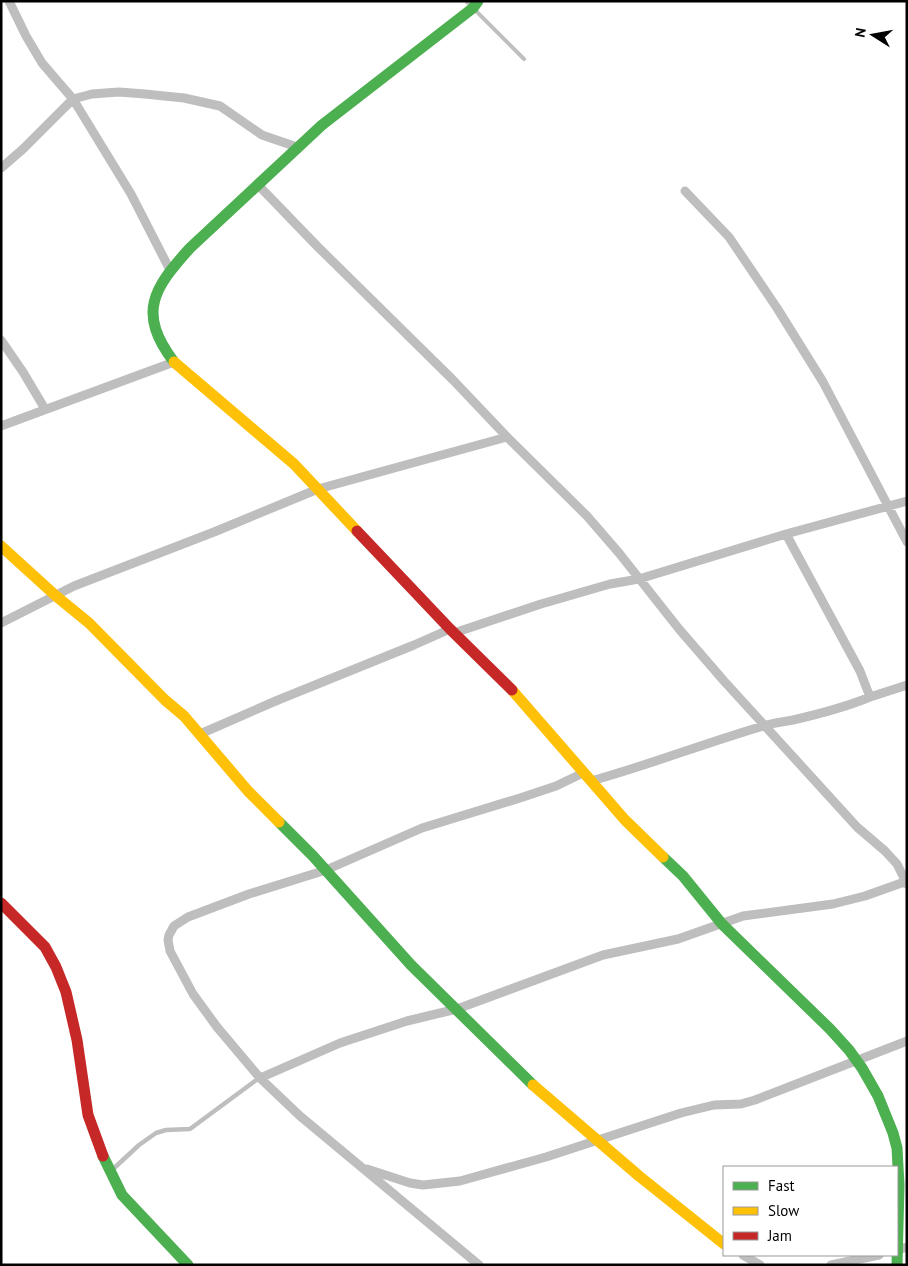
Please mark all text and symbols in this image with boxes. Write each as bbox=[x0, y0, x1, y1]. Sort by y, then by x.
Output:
north arrow bbox=[848, 10, 898, 60]
text: N bbox=[851, 26, 870, 39]
legend bbox=[723, 1166, 898, 1256]
text: Fast bbox=[768, 1176, 795, 1195]
text: Slow bbox=[768, 1201, 799, 1220]
text: Jam bbox=[767, 1226, 792, 1245]

